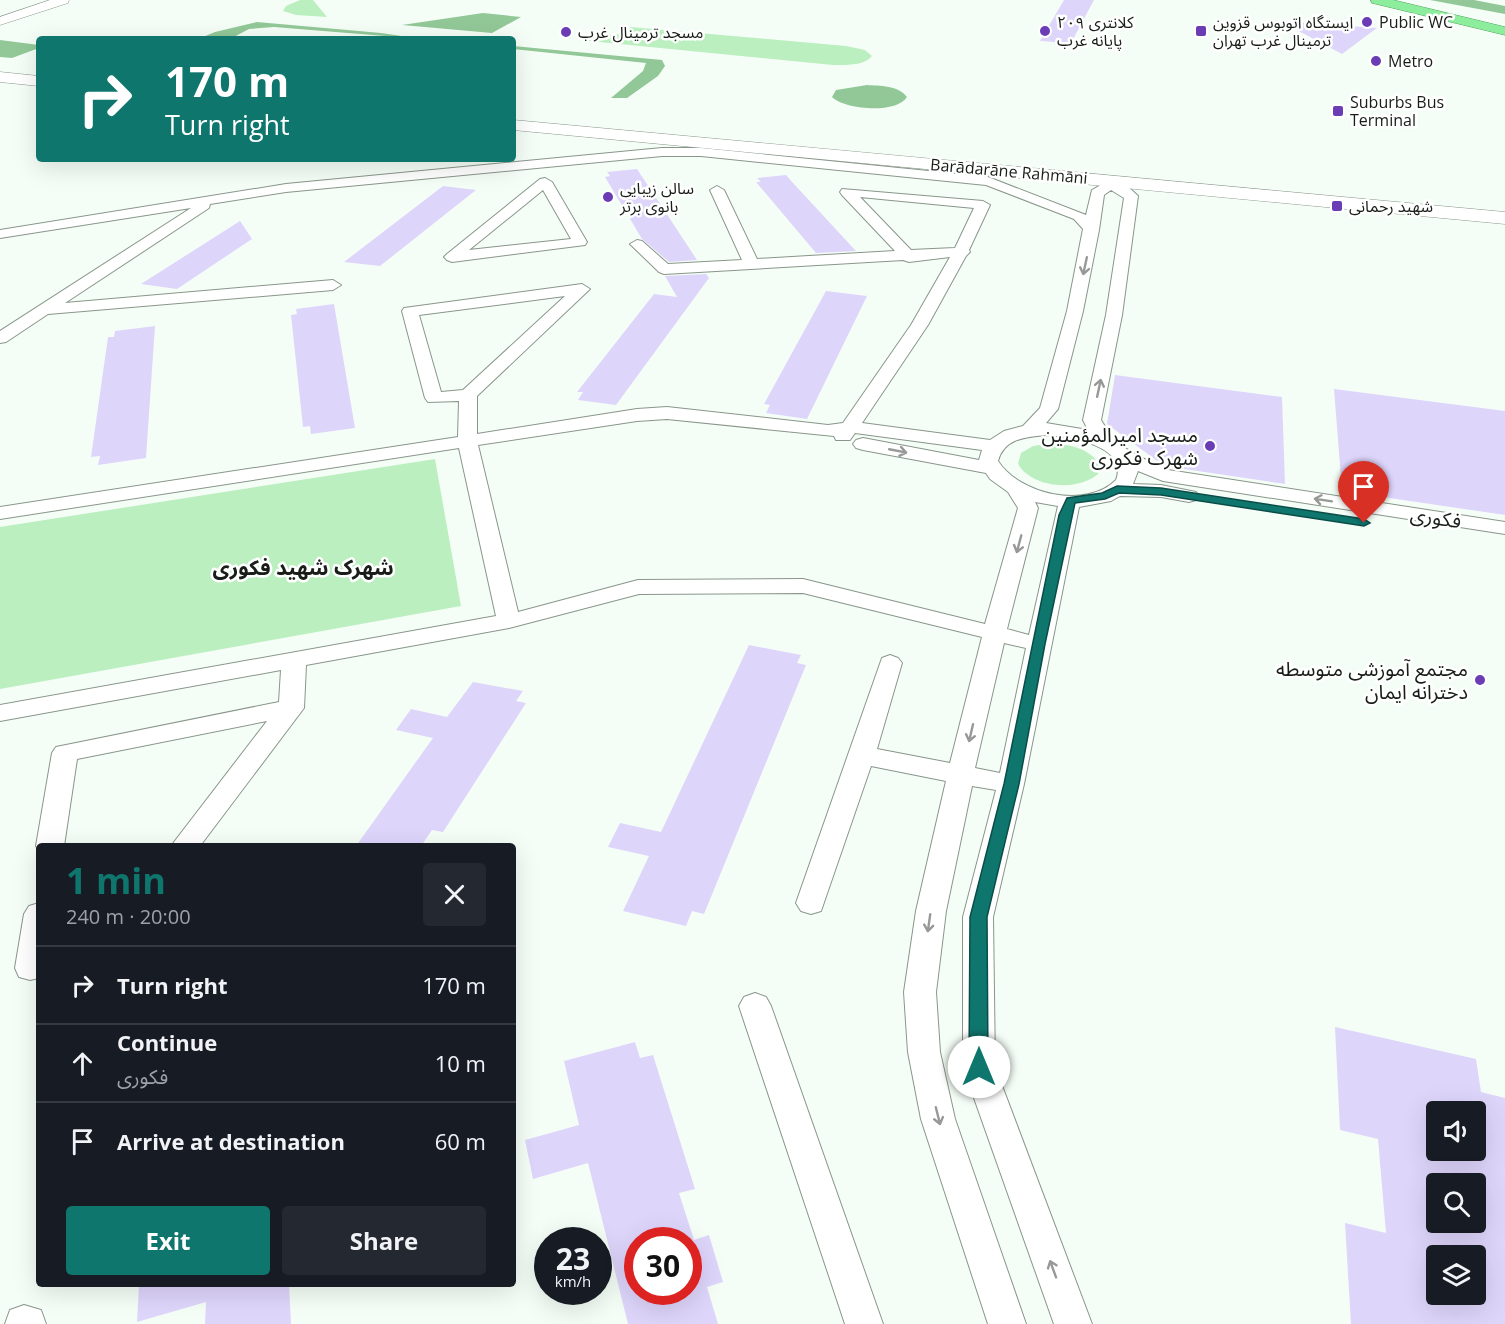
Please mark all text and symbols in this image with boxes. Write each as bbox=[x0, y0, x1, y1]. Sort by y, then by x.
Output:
place label: کلانتری ۲۰۹ پایانه غرب bbox=[1057, 11, 1134, 51]
place label: ایستگاه اتوبوس قزوین ترمینال غرب تهران bbox=[1213, 11, 1353, 51]
place label: Public WC bbox=[1379, 11, 1453, 33]
marker: Public WC bbox=[1360, 15, 1374, 29]
place label: مسجد ترمینال غرب bbox=[578, 21, 703, 43]
marker: کلانتری ۲۰۹ پایانه غرب bbox=[1038, 24, 1052, 38]
marker: ایستگاه اتوبوس قزوین ترمینال غرب تهران bbox=[1194, 24, 1208, 38]
marker: مسجد ترمینال غرب bbox=[559, 25, 573, 39]
place label: Metro bbox=[1388, 50, 1433, 72]
text: 170 m bbox=[165, 52, 289, 109]
marker: Metro bbox=[1369, 54, 1383, 68]
icon: right bbox=[66, 60, 144, 138]
place label: Suburbs Bus Terminal bbox=[1350, 91, 1444, 131]
marker: Suburbs Bus Terminal bbox=[1331, 104, 1345, 118]
text: Turn right bbox=[165, 106, 290, 143]
street label: Barādarāne Rahmāni bbox=[929, 153, 1089, 189]
place label: سالن زیبایی بانوی برتر bbox=[619, 177, 694, 217]
marker: سالن زیبایی بانوی برتر bbox=[601, 190, 615, 204]
place label: شهید رحمانی bbox=[1349, 195, 1433, 217]
marker: شهید رحمانی bbox=[1330, 199, 1344, 213]
one-way arrow bbox=[1079, 255, 1090, 275]
one-way arrow bbox=[1094, 379, 1105, 398]
place label: مسجد امیرالمؤمنین شهرک فکوری bbox=[1041, 421, 1198, 471]
marker: مسجد امیرالمؤمنین شهرک فکوری bbox=[1203, 439, 1217, 453]
one-way arrow bbox=[887, 446, 907, 457]
pin bbox=[1338, 461, 1389, 523]
icon: arrive bbox=[1347, 470, 1380, 503]
one-way arrow bbox=[1313, 494, 1333, 505]
street label: فکوری bbox=[1409, 500, 1463, 534]
one-way arrow bbox=[1013, 534, 1024, 553]
district label: شهرک شهید فکوری bbox=[212, 553, 394, 581]
place label: مجتمع آموزشی متوسطه دخترانه ایمان bbox=[1276, 655, 1468, 705]
marker: مجتمع آموزشی متوسطه دخترانه ایمان bbox=[1473, 673, 1487, 687]
one-way arrow bbox=[964, 723, 976, 742]
text: 1 min bbox=[66, 856, 166, 905]
button: close bbox=[423, 863, 486, 926]
text: 240 m · 20:00 bbox=[66, 903, 191, 930]
one-way arrow bbox=[924, 913, 935, 932]
icon: right bbox=[66, 969, 99, 1002]
text: Turn right bbox=[117, 970, 228, 1000]
text: 170 m bbox=[422, 970, 486, 1000]
text: Continue bbox=[117, 1027, 217, 1057]
position arrow bbox=[947, 1035, 1011, 1099]
icon: ahead bbox=[66, 1047, 99, 1080]
text: 10 m bbox=[435, 1048, 486, 1078]
text: فکوری bbox=[117, 1063, 168, 1090]
map controls bbox=[1426, 1101, 1486, 1305]
button: sound bbox=[1426, 1101, 1486, 1161]
one-way arrow bbox=[932, 1106, 944, 1125]
icon: arrive bbox=[66, 1125, 99, 1158]
text: Arrive at destination bbox=[117, 1126, 345, 1156]
text: 60 m bbox=[435, 1126, 486, 1156]
button: search bbox=[1426, 1173, 1486, 1233]
button: Exit bbox=[66, 1206, 270, 1275]
button: Share bbox=[282, 1206, 486, 1275]
speed limit sign: 30 bbox=[624, 1227, 702, 1305]
text: 23 bbox=[556, 1238, 590, 1279]
button: layers bbox=[1426, 1245, 1486, 1305]
one-way arrow bbox=[1047, 1260, 1058, 1279]
text: km/h bbox=[555, 1271, 591, 1291]

